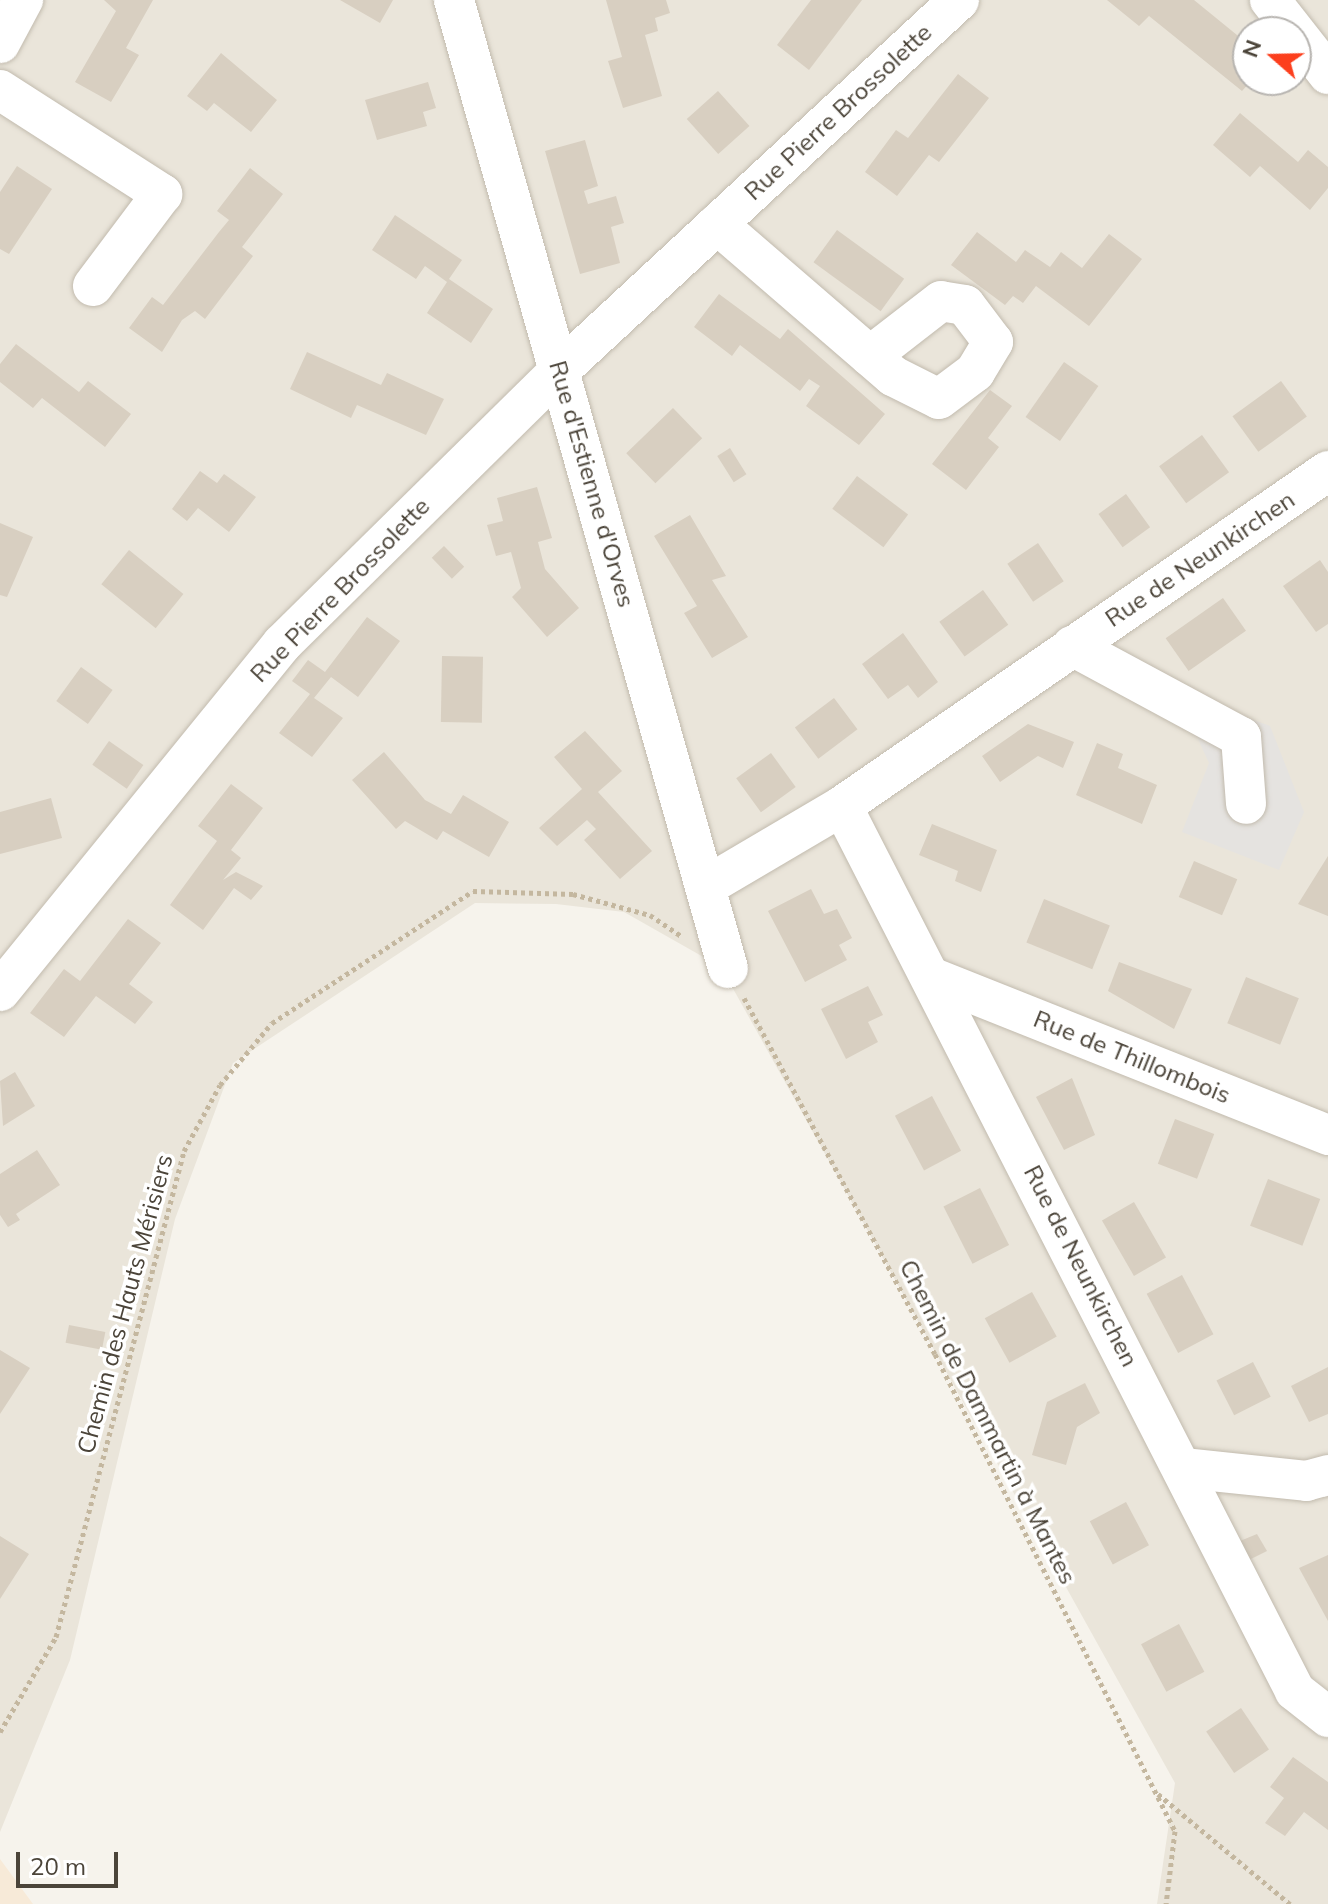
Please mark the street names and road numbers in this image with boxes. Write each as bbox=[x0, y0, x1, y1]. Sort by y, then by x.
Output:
street label: Rue Pierre Brossolette bbox=[739, 18, 937, 206]
street label: Rue d'Estienne d'Orves bbox=[543, 357, 641, 611]
street label: Rue de Neunkirchen bbox=[1100, 485, 1300, 633]
street label: Rue Pierre Brossolette bbox=[245, 492, 435, 688]
street label: Rue de Thillombois bbox=[1029, 1004, 1235, 1110]
street label: Chemin des Hauts Mérisiers bbox=[71, 1151, 179, 1457]
street label: Rue de Neunkirchen bbox=[1018, 1161, 1144, 1371]
street label: Chemin de Dammartin à Mantes bbox=[893, 1255, 1083, 1589]

